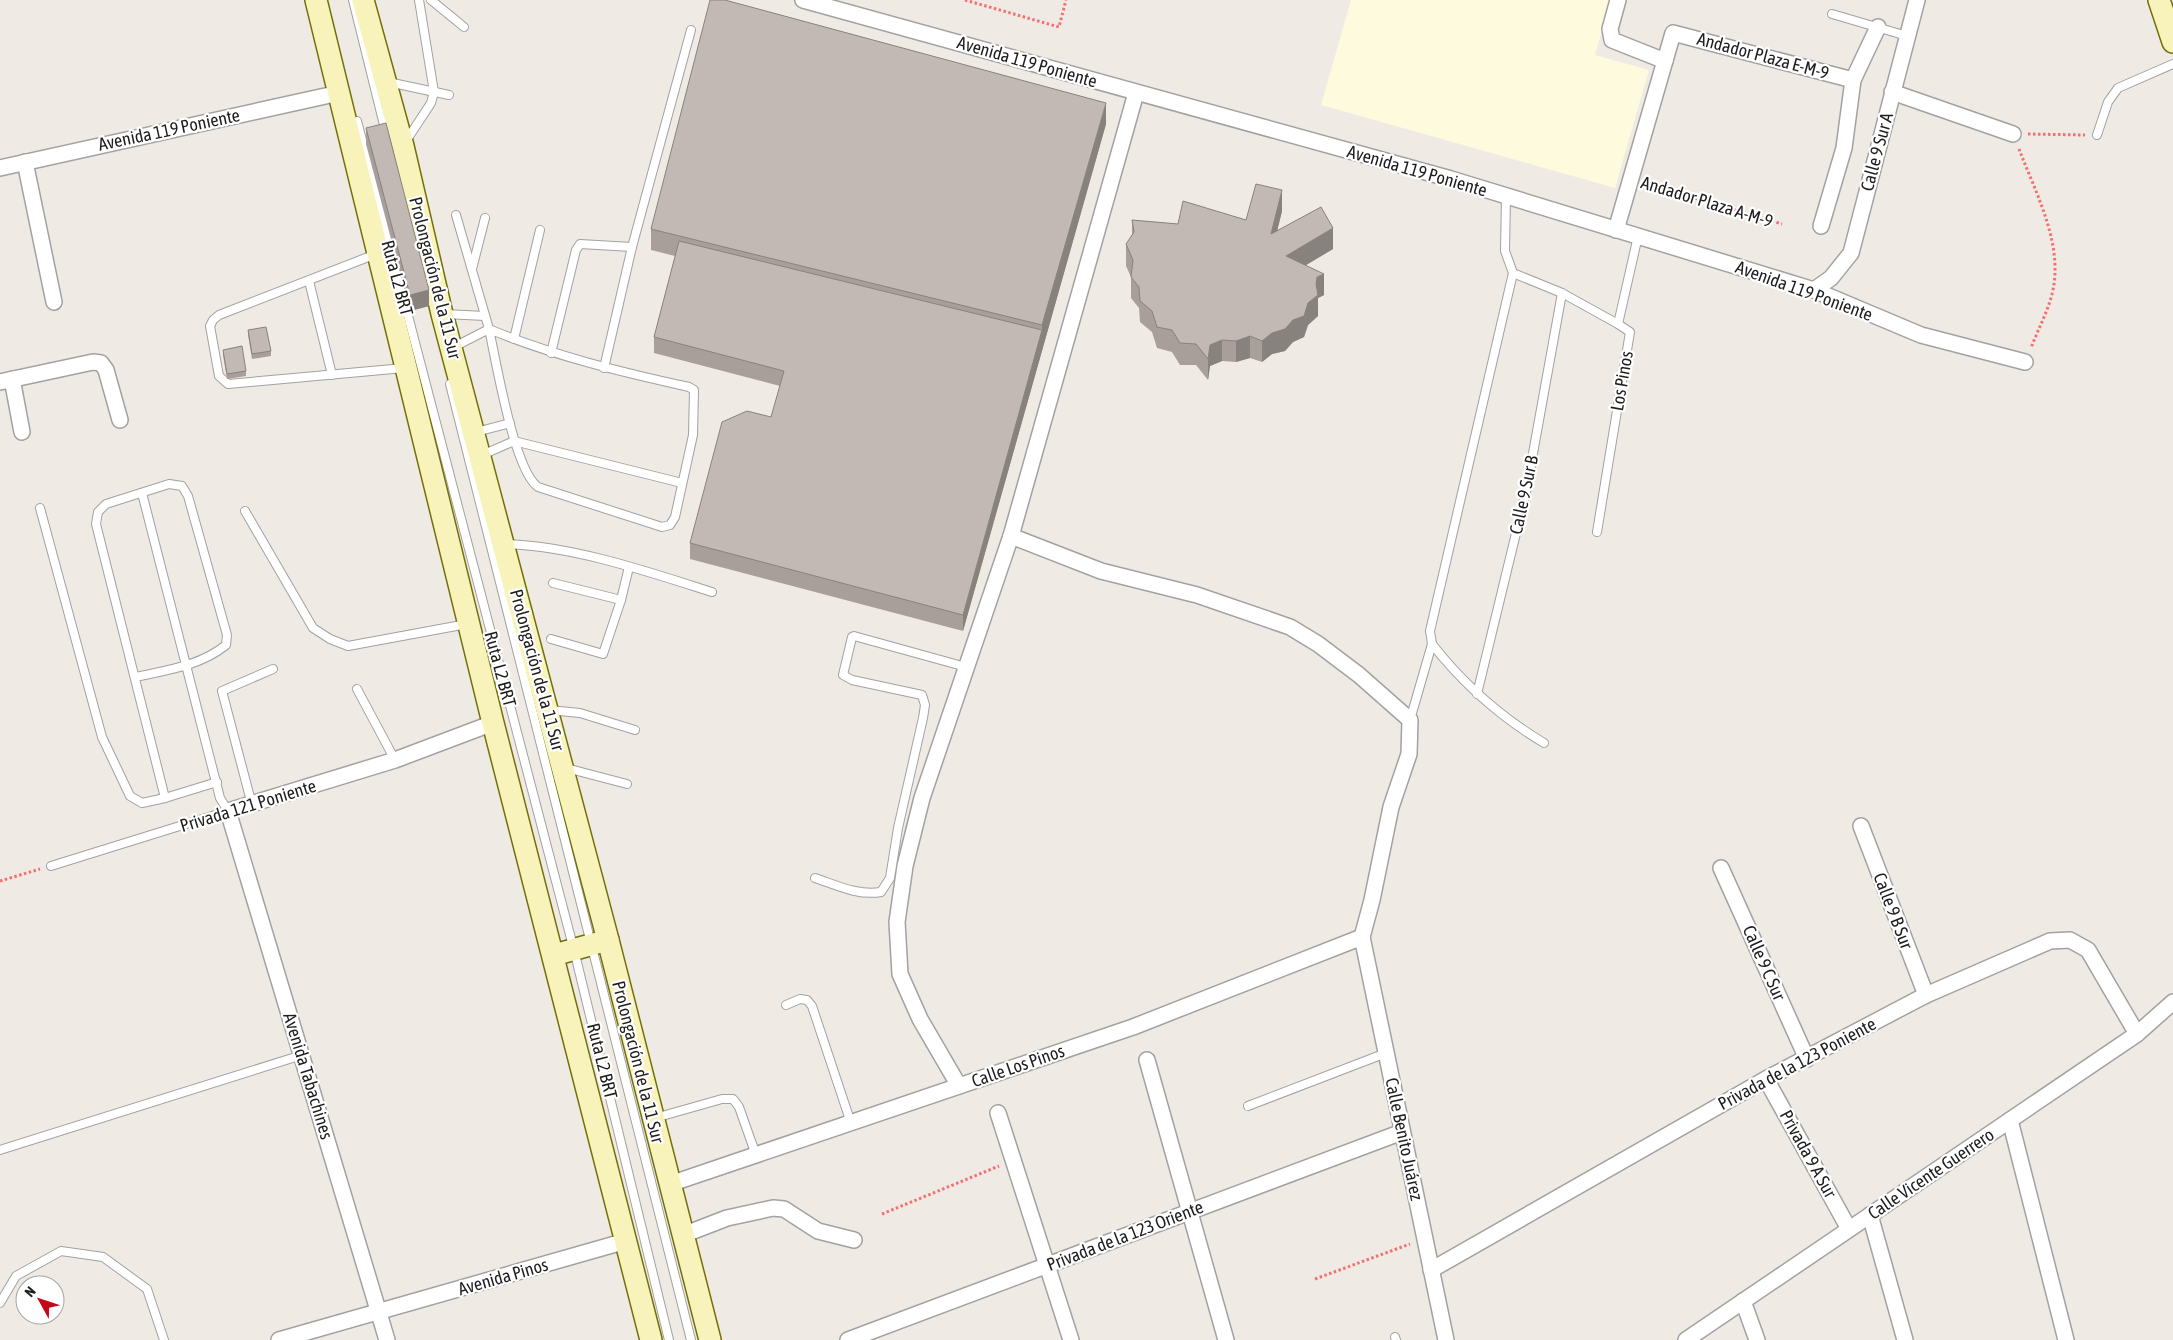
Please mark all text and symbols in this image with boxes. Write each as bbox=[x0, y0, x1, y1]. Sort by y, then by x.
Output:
street label: Andador Plaza E-M-9 bbox=[1695, 28, 1831, 83]
street label: Avenida 119 Poniente bbox=[955, 32, 1099, 92]
street label: Avenida 119 Poniente bbox=[96, 104, 242, 155]
street label: Calle 9 Sur A bbox=[1856, 110, 1897, 193]
street label: Avenida 119 Poniente bbox=[1345, 141, 1489, 201]
street label: Andador Plaza A-M-9 bbox=[1639, 171, 1776, 232]
street label: Prolongación de la 11 Sur bbox=[405, 195, 466, 362]
street label: Ruta L2 BRT bbox=[377, 238, 418, 318]
street label: Avenida 119 Poniente bbox=[1733, 256, 1876, 325]
street label: Los Pinos bbox=[1606, 349, 1637, 412]
street label: Calle 9 Sur B bbox=[1505, 453, 1542, 536]
street label: Prolongación de la 11 Sur bbox=[506, 587, 569, 754]
street label: Ruta L2 BRT bbox=[480, 629, 521, 709]
street label: Privada 121 Poniente bbox=[177, 775, 318, 836]
street label: Calle 9 B Sur bbox=[1869, 870, 1918, 953]
street label: Calle 9 C Sur bbox=[1739, 922, 1791, 1004]
street label: Prolongación de la 11 Sur bbox=[608, 979, 669, 1146]
street label: Avenida Tabachines bbox=[279, 1010, 338, 1142]
street label: Privada de la 123 Poniente bbox=[1714, 1013, 1879, 1114]
street label: Ruta L2 BRT bbox=[583, 1021, 622, 1101]
street label: Calle Los Pinos bbox=[969, 1040, 1067, 1091]
street label: Calle Benito Juárez bbox=[1381, 1076, 1428, 1203]
street label: Privada 9 A Sur bbox=[1776, 1106, 1841, 1202]
street label: Calle Vicente Guerrero bbox=[1864, 1124, 1998, 1224]
street label: Privada de la 123 Oriente bbox=[1044, 1196, 1206, 1275]
street label: Avenida Pinos bbox=[455, 1254, 550, 1299]
north arrow bbox=[15, 1275, 65, 1325]
text: N bbox=[21, 1283, 39, 1300]

